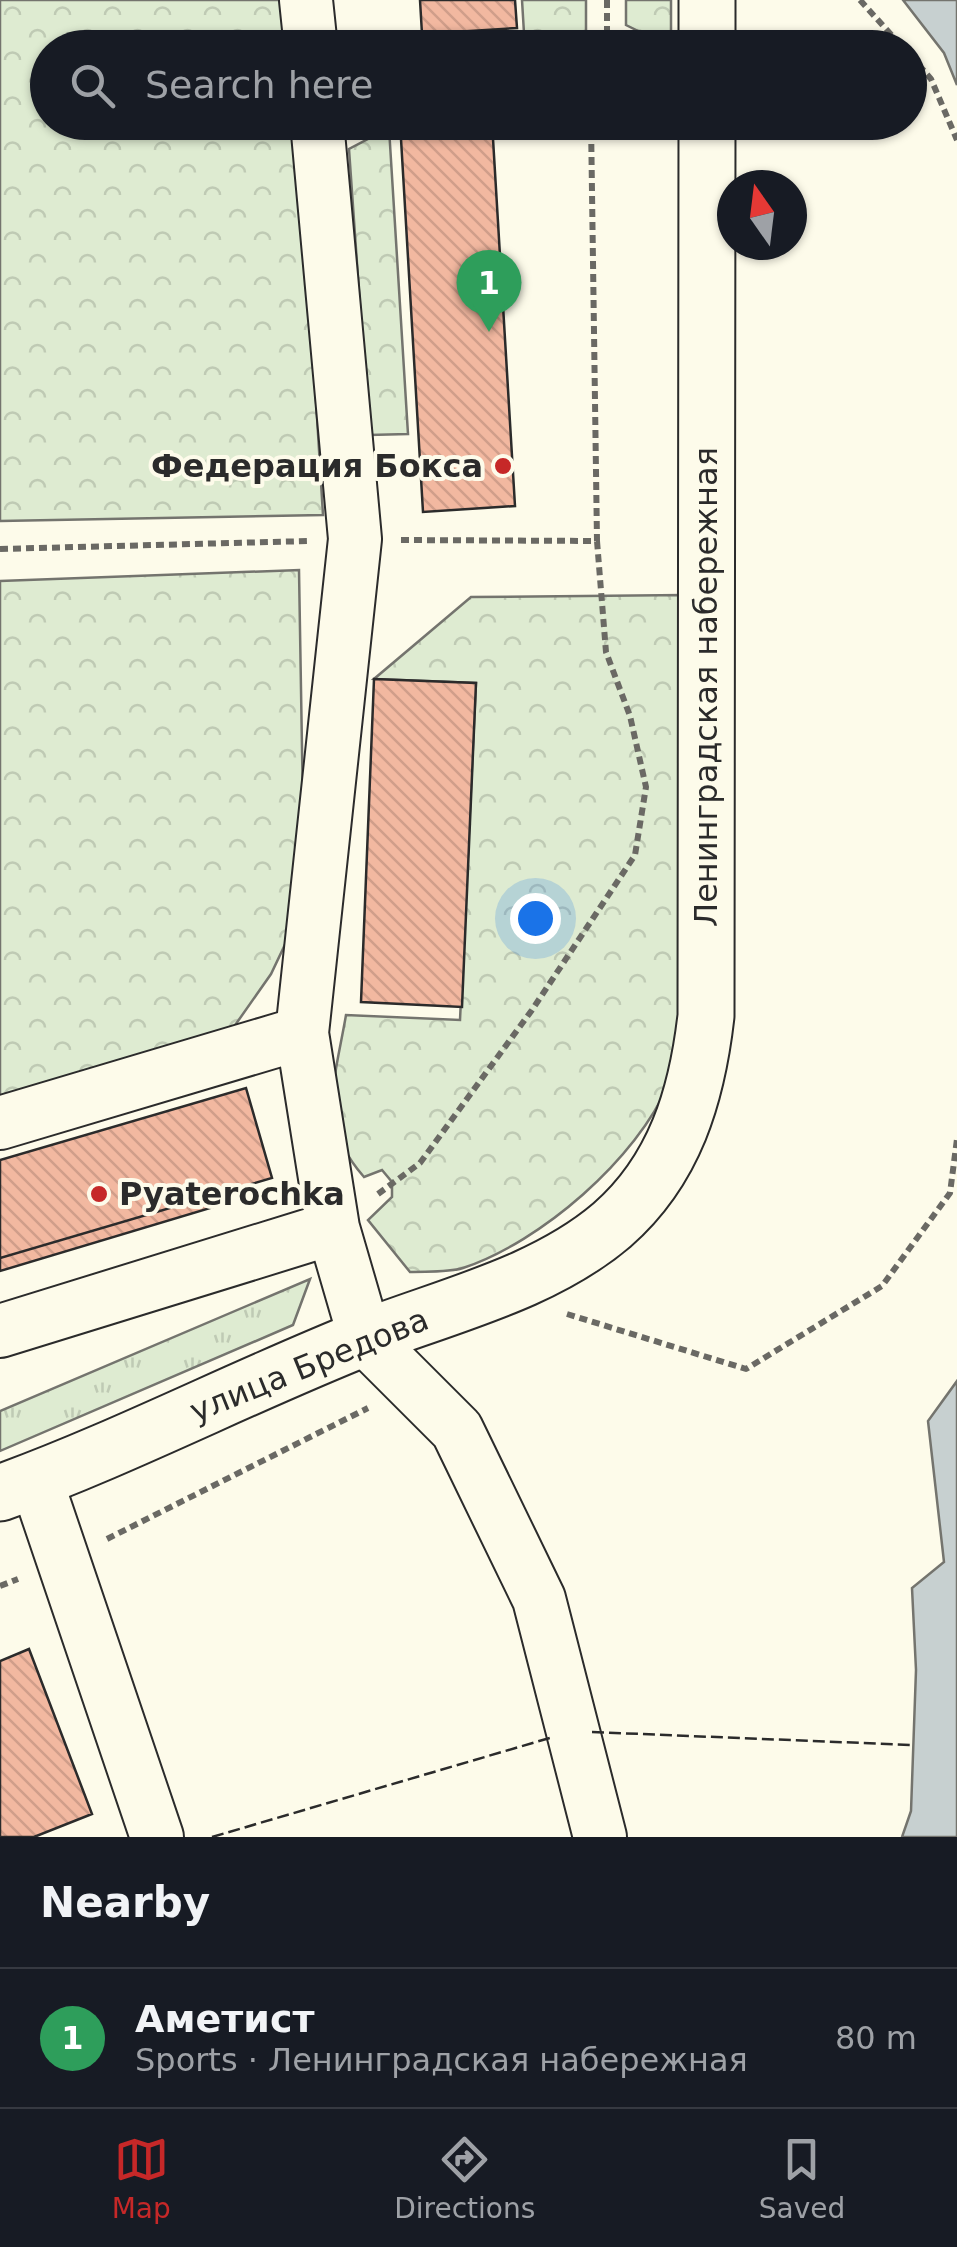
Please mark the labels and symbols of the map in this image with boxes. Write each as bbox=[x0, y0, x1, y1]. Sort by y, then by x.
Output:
north arrow bbox=[717, 170, 807, 260]
pin: 1 bbox=[456, 250, 522, 332]
place label: Федерация Бокса bbox=[151, 447, 483, 485]
street label: Ленинградская набережная bbox=[687, 447, 725, 927]
marker: Федерация Бокса bbox=[492, 455, 514, 477]
your location bbox=[510, 893, 561, 944]
place label: Pyaterochka bbox=[119, 1175, 345, 1213]
marker: Pyaterochka bbox=[88, 1183, 110, 1205]
street label: улица Бредова bbox=[184, 1300, 434, 1430]

